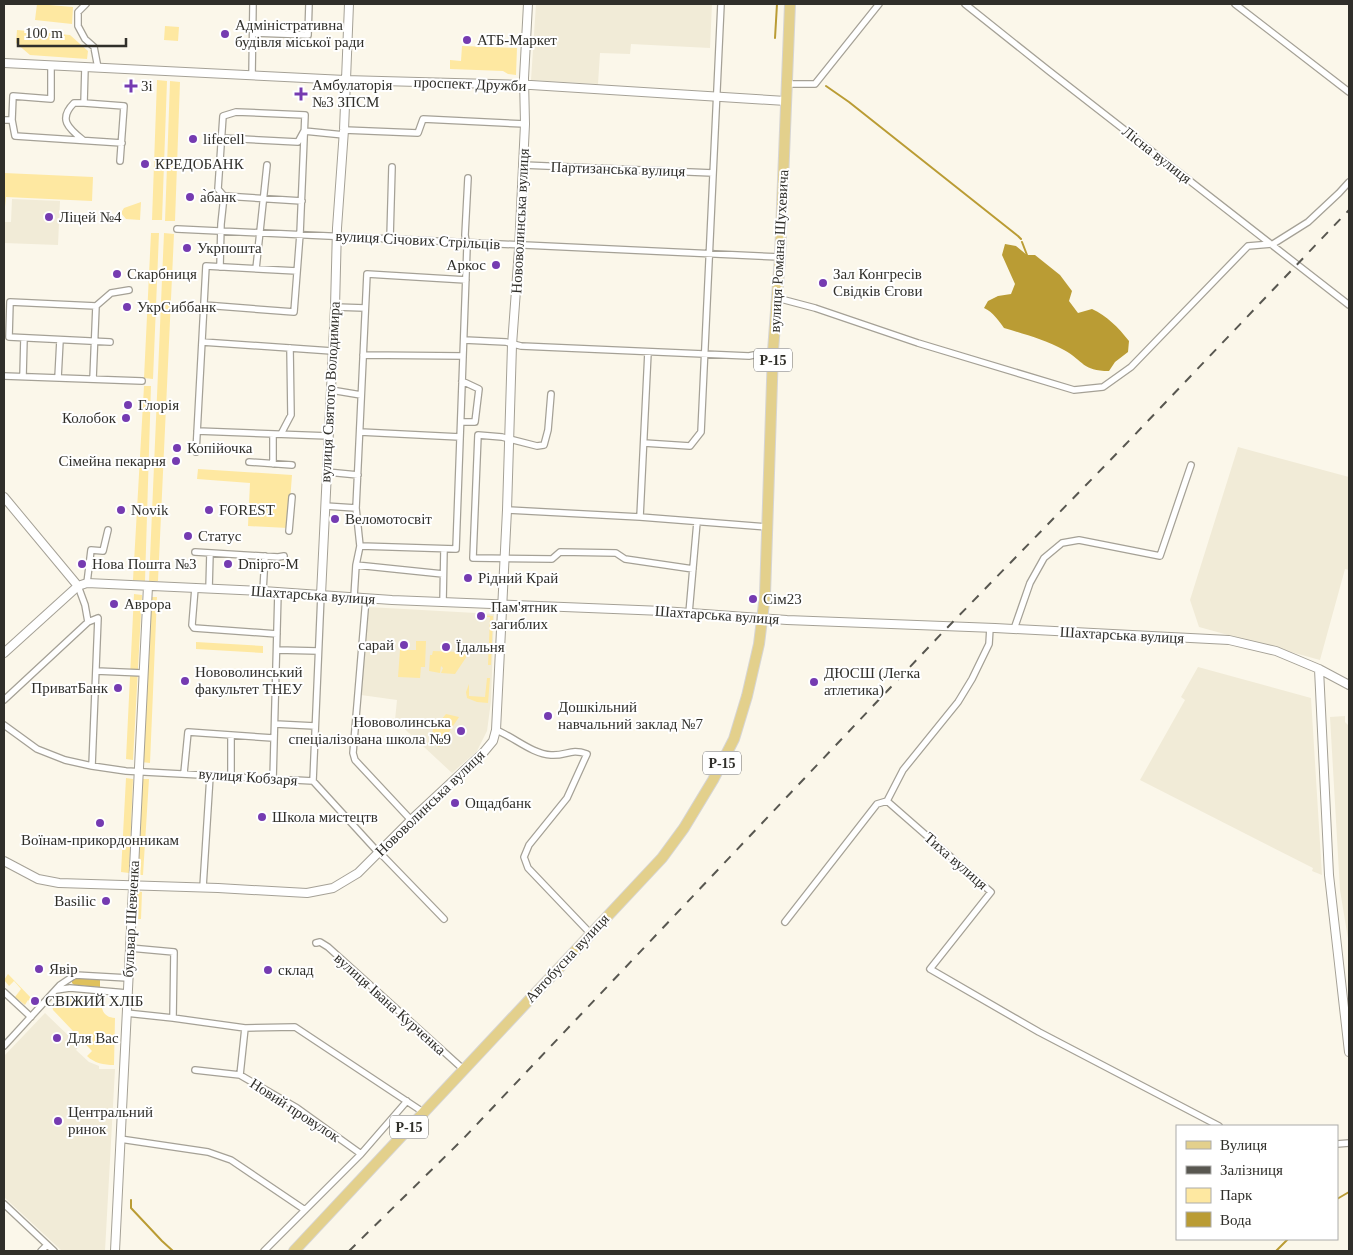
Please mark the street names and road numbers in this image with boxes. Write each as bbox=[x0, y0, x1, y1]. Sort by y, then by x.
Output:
street label: проспект Дружби bbox=[413, 74, 527, 94]
street label: Лісна вулиця bbox=[1119, 123, 1195, 187]
street label: Нововолинська вулиця bbox=[508, 148, 532, 294]
street label: Партизанська вулиця bbox=[550, 159, 686, 179]
street label: вулиця Романа Шухевича bbox=[767, 169, 791, 333]
street label: вулиця Січових Стрільців bbox=[335, 228, 501, 252]
street label: вулиця Святого Володимира bbox=[317, 301, 343, 483]
road number: Р-15 bbox=[754, 348, 792, 372]
street label: Шахтарська вулиця bbox=[250, 583, 376, 607]
street label: Шахтарська вулиця bbox=[654, 603, 780, 627]
street label: Шахтарська вулиця bbox=[1059, 624, 1185, 646]
street label: Нововолинська вулиця bbox=[372, 747, 488, 859]
road number: Р-15 bbox=[703, 751, 741, 774]
street label: вулиця Кобзаря bbox=[198, 766, 298, 788]
street label: Тиха вулиця bbox=[921, 829, 991, 893]
street label: бульвар Шевченка bbox=[120, 860, 142, 978]
street label: Автобусна вулиця bbox=[522, 910, 612, 1005]
street label: вулиця Івана Курченка bbox=[331, 950, 449, 1058]
street label: Новий провулок bbox=[247, 1075, 344, 1145]
road number: Р-15 bbox=[390, 1116, 428, 1138]

